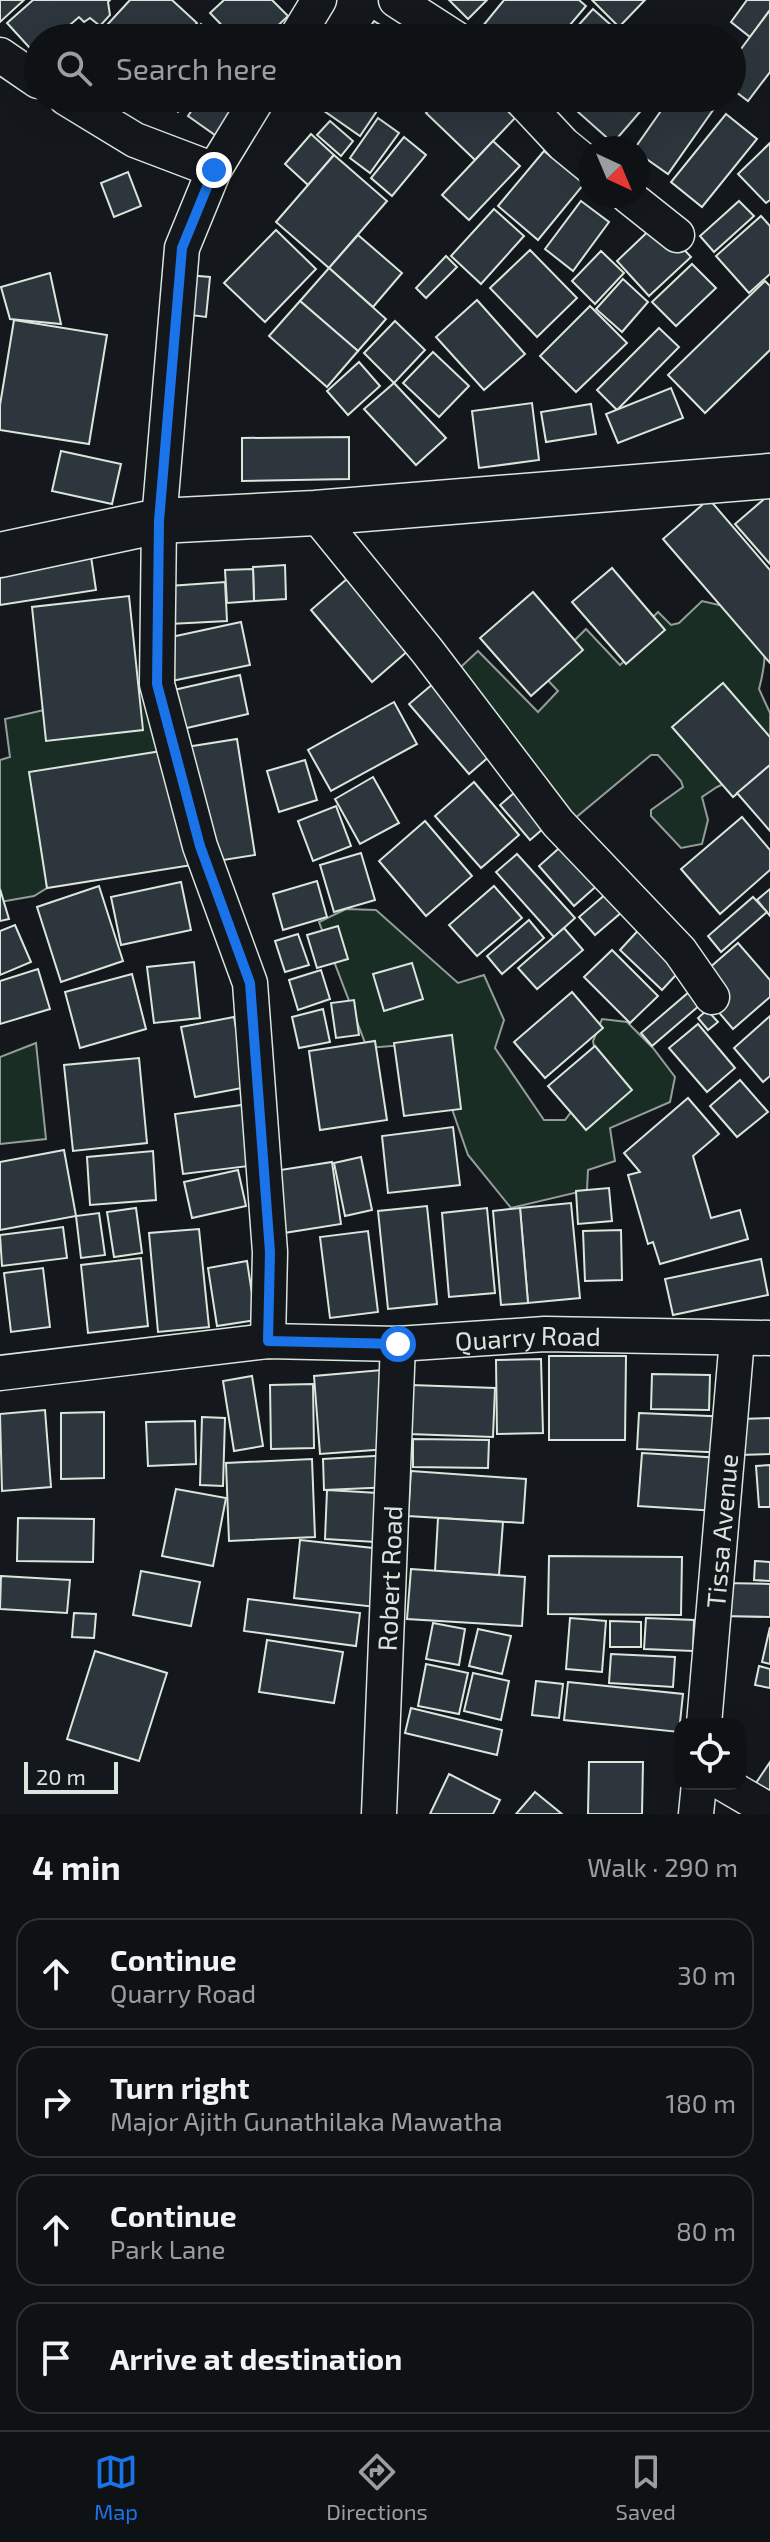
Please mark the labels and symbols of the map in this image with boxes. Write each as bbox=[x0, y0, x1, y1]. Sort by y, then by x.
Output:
north arrow bbox=[578, 136, 650, 208]
route end bbox=[196, 152, 232, 188]
street label: Quarry Road bbox=[454, 1318, 601, 1356]
route start bbox=[380, 1326, 416, 1362]
street label: Tissa Avenue bbox=[699, 1452, 743, 1609]
street label: Robert Road bbox=[370, 1505, 407, 1652]
scale bar bbox=[24, 1758, 118, 1794]

